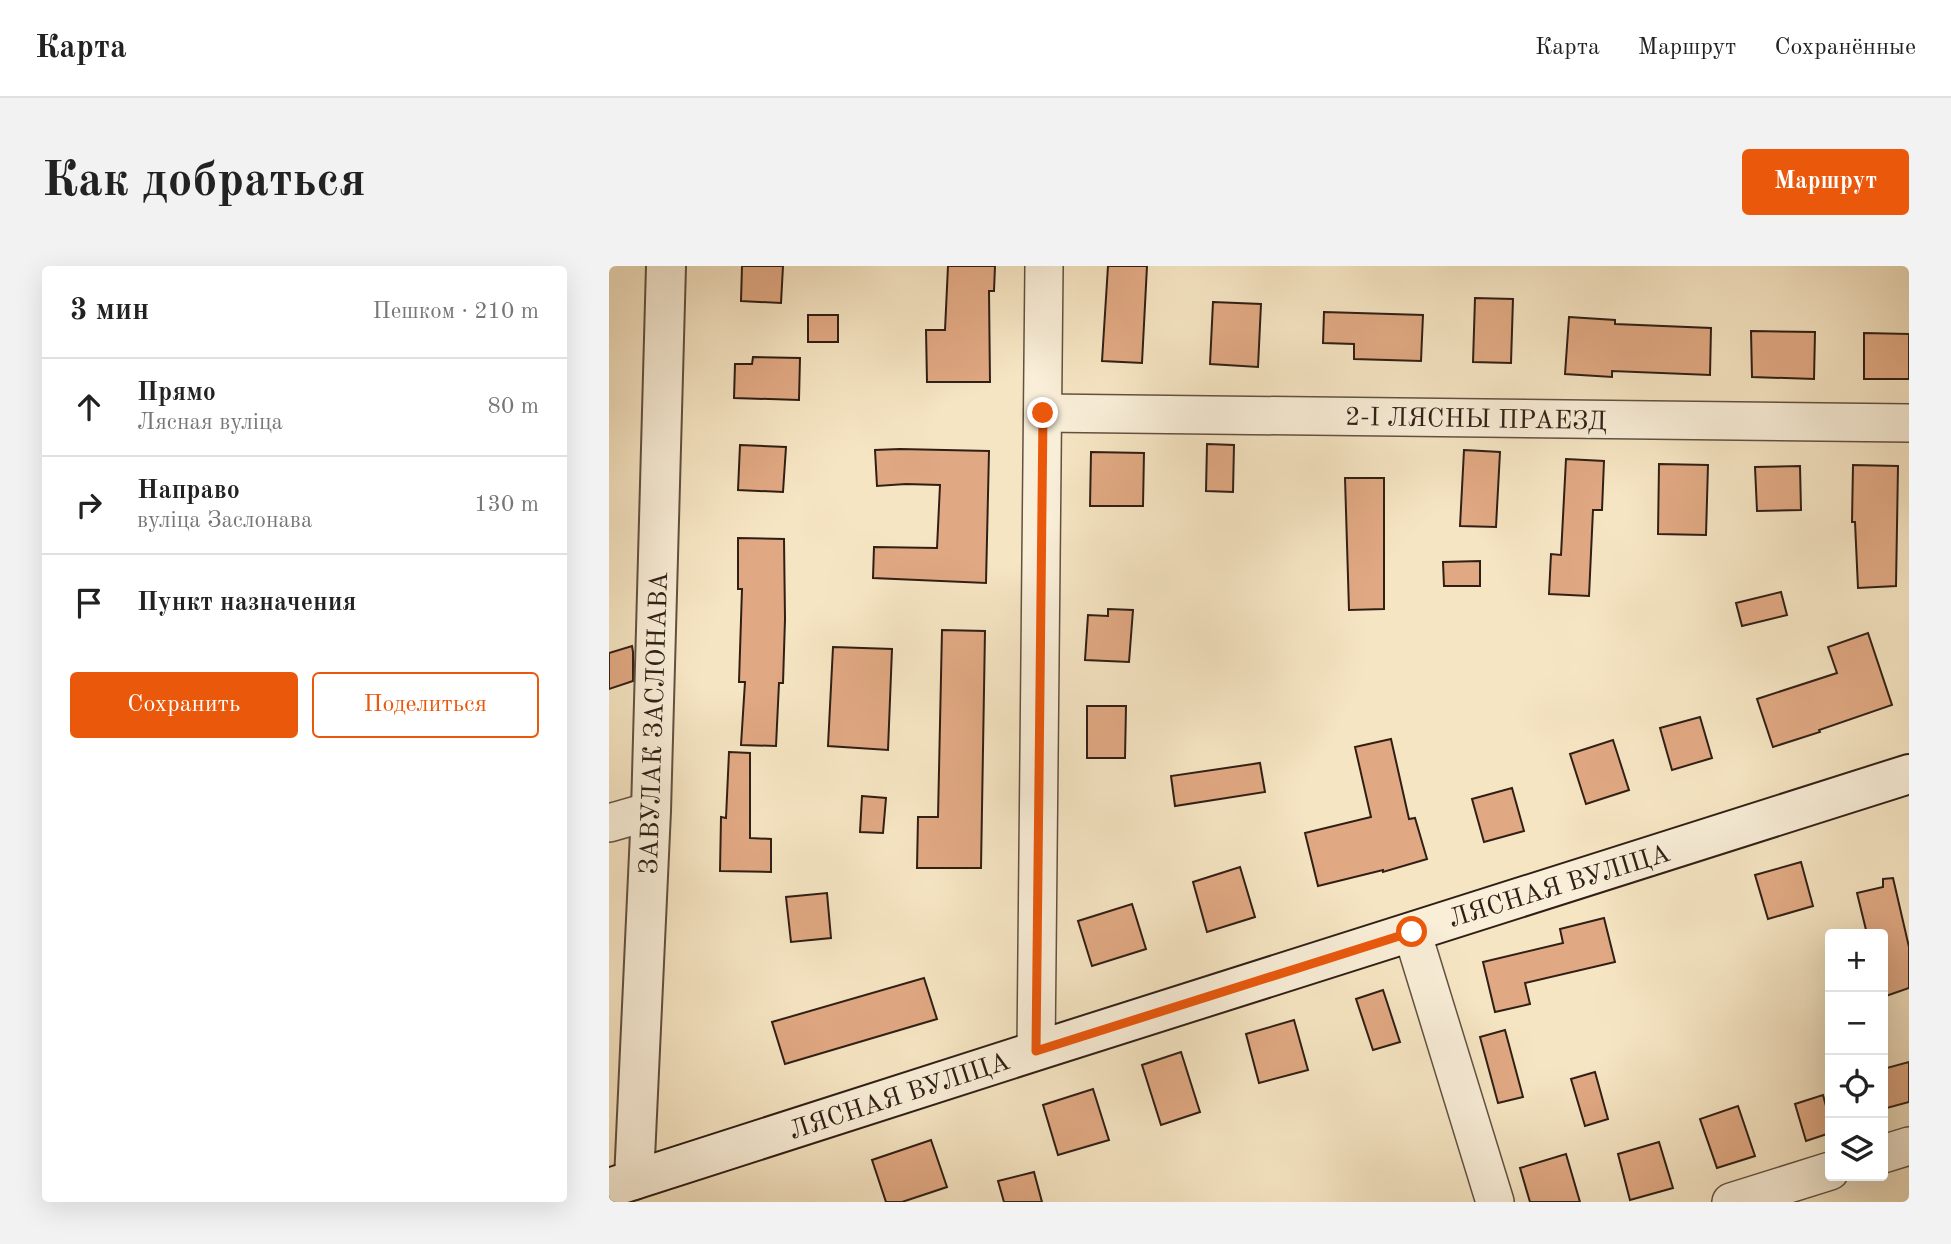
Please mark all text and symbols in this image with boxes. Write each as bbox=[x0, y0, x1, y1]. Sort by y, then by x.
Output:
text: Карта bbox=[35, 32, 127, 65]
text: Карта bbox=[1535, 36, 1600, 60]
text: Маршрут bbox=[1638, 36, 1736, 60]
text: Сохранённые bbox=[1774, 36, 1916, 60]
button: Маршрут bbox=[1742, 149, 1909, 215]
text: Как добраться bbox=[42, 158, 366, 207]
text: 3 мин bbox=[70, 296, 149, 326]
text: Пешком · 210 m bbox=[373, 300, 539, 323]
text: Прямо bbox=[137, 380, 216, 406]
icon: ahead bbox=[70, 388, 108, 426]
text: 80 m bbox=[488, 395, 539, 418]
route end bbox=[1027, 397, 1058, 428]
street label: 2-І ЛЯСНЫ ПРАЕЗД bbox=[1345, 405, 1607, 435]
text: Лясная вуліца bbox=[137, 411, 283, 434]
text: Направо bbox=[137, 478, 240, 504]
icon: right bbox=[70, 486, 108, 524]
text: 130 m bbox=[474, 493, 539, 516]
text: вуліца Заслонава bbox=[137, 509, 312, 532]
street label: ЗАВУЛАК ЗАСЛОНАВА bbox=[637, 571, 673, 875]
icon: arrive bbox=[70, 584, 108, 622]
text: Пункт назначения bbox=[137, 590, 356, 616]
button: Сохранить bbox=[70, 672, 298, 738]
button: Поделиться bbox=[312, 672, 539, 738]
street label: ЛЯСНАЯ ВУЛІЦА bbox=[1446, 841, 1674, 933]
route start bbox=[1396, 916, 1427, 947]
map controls bbox=[1825, 929, 1888, 1181]
button: + bbox=[1825, 929, 1888, 992]
button: − bbox=[1825, 992, 1888, 1055]
street label: ЛЯСНАЯ ВУЛІЦА bbox=[786, 1049, 1013, 1145]
button: locate bbox=[1825, 1055, 1888, 1118]
button: layers bbox=[1825, 1118, 1888, 1181]

